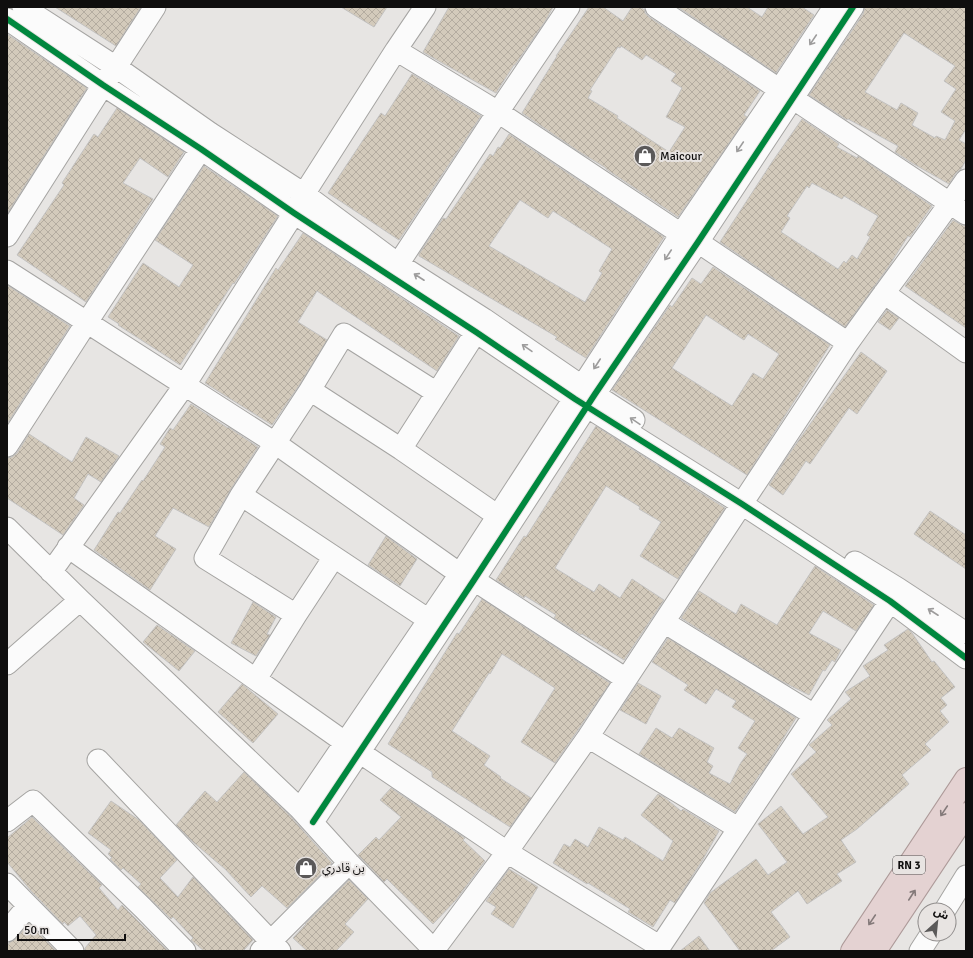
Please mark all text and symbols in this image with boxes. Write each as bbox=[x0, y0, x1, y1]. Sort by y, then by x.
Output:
one-way arrow bbox=[809, 34, 817, 45]
one-way arrow bbox=[736, 142, 744, 153]
shop icon: Maicour bbox=[632, 143, 658, 169]
place label: Maicour bbox=[660, 149, 702, 164]
one-way arrow bbox=[663, 249, 671, 261]
one-way arrow bbox=[414, 273, 425, 281]
one-way arrow bbox=[522, 344, 533, 352]
one-way arrow bbox=[593, 359, 601, 370]
one-way arrow bbox=[630, 417, 641, 425]
one-way arrow bbox=[928, 607, 939, 616]
one-way arrow bbox=[940, 806, 949, 817]
shop icon: بن قادري bbox=[293, 855, 319, 881]
road number: RN 3 bbox=[893, 856, 925, 874]
place label: بن قادري bbox=[322, 861, 365, 877]
one-way arrow bbox=[908, 889, 916, 901]
north arrow bbox=[917, 902, 957, 942]
text: ش bbox=[932, 904, 951, 923]
one-way arrow bbox=[868, 914, 876, 926]
scale bar bbox=[18, 916, 125, 942]
text: 50 m bbox=[24, 923, 49, 938]

